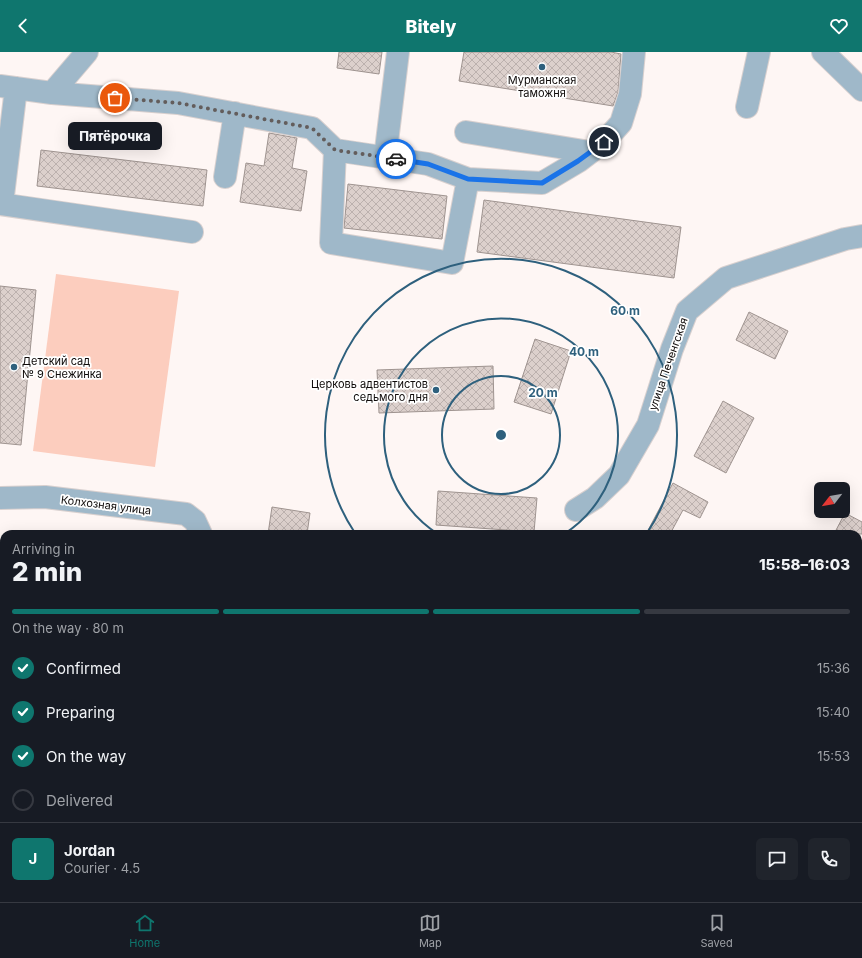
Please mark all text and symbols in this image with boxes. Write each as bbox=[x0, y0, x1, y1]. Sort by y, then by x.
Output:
icon: back bbox=[12, 15, 34, 37]
icon: heart bbox=[828, 15, 850, 37]
text: Bitely bbox=[405, 16, 457, 37]
marker: Мурманская таможня bbox=[537, 62, 547, 72]
place label: Мурманская таможня bbox=[508, 73, 576, 100]
pin bbox=[98, 81, 132, 115]
icon: bag bbox=[104, 87, 126, 109]
callout: Пятёрочка bbox=[68, 122, 162, 150]
pin bbox=[587, 125, 621, 159]
text: Пятёрочка bbox=[79, 128, 151, 144]
icon: home bbox=[593, 131, 615, 153]
courier bbox=[376, 139, 416, 179]
icon: car bbox=[385, 148, 407, 170]
text: 60 m bbox=[610, 303, 640, 318]
street label: улица Печенгская bbox=[646, 316, 690, 412]
text: 40 m bbox=[569, 344, 599, 359]
place label: Детский сад № 9 Снежинка bbox=[22, 354, 102, 381]
marker: Детский сад № 9 Снежинка bbox=[9, 362, 19, 372]
place label: Церковь адвентистов седьмого дня bbox=[311, 377, 428, 404]
marker: Церковь адвентистов седьмого дня bbox=[431, 385, 441, 395]
text: 20 m bbox=[528, 385, 558, 400]
centre of rings bbox=[494, 428, 508, 442]
north arrow bbox=[814, 482, 850, 518]
map controls bbox=[814, 482, 850, 518]
street label: Колхозная улица bbox=[60, 493, 152, 517]
text: Arriving in bbox=[12, 541, 75, 557]
text: 15:58–16:03 bbox=[759, 555, 850, 574]
text: 2 min bbox=[12, 556, 82, 587]
text: On the way · 80 m bbox=[12, 620, 124, 636]
icon: check bbox=[12, 657, 34, 679]
text: Confirmed bbox=[46, 659, 121, 678]
text: 15:36 bbox=[817, 660, 850, 676]
icon: check bbox=[12, 701, 34, 723]
text: Preparing bbox=[46, 703, 115, 722]
text: 15:40 bbox=[816, 704, 850, 720]
icon: check bbox=[12, 745, 34, 767]
text: On the way bbox=[46, 747, 126, 766]
text: 15:53 bbox=[817, 748, 850, 764]
text: Delivered bbox=[46, 791, 113, 810]
button: chat bbox=[756, 838, 798, 880]
button: phone bbox=[808, 838, 850, 880]
text: Jordan bbox=[64, 841, 115, 860]
text: J bbox=[29, 849, 37, 868]
text: Courier · 4.5 bbox=[64, 860, 140, 876]
tab: Home bbox=[129, 912, 160, 950]
tab: Map bbox=[419, 912, 442, 950]
tab: Saved bbox=[700, 912, 733, 950]

